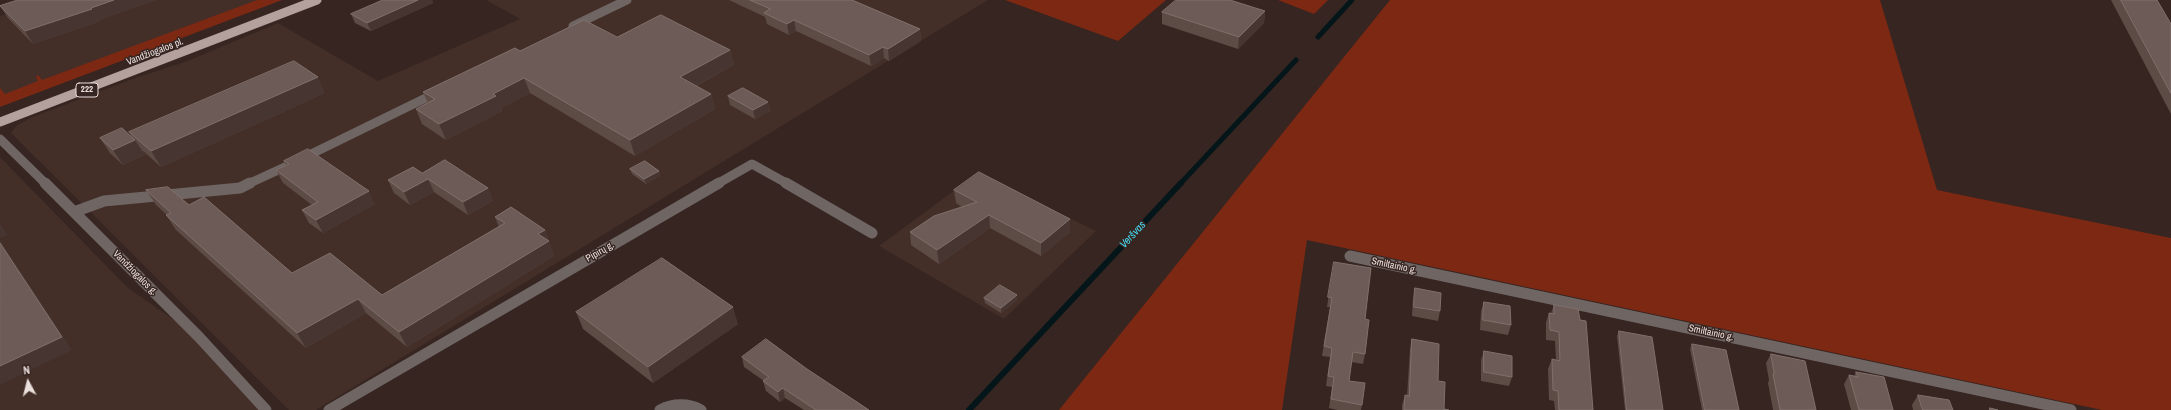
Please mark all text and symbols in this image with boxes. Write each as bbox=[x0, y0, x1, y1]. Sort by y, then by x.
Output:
street label: Vandžiogalos pl. bbox=[125, 36, 185, 68]
road number: 222 bbox=[76, 83, 98, 97]
water label: Veršvas bbox=[1117, 219, 1149, 251]
street label: Pipirų g. bbox=[584, 239, 616, 265]
street label: Vandžiogalos g. bbox=[110, 248, 160, 298]
street label: Smiltainio g. bbox=[1370, 255, 1418, 277]
street label: Smiltainio g. bbox=[1687, 322, 1735, 344]
north arrow bbox=[8, 362, 48, 402]
text: N bbox=[22, 363, 31, 377]

